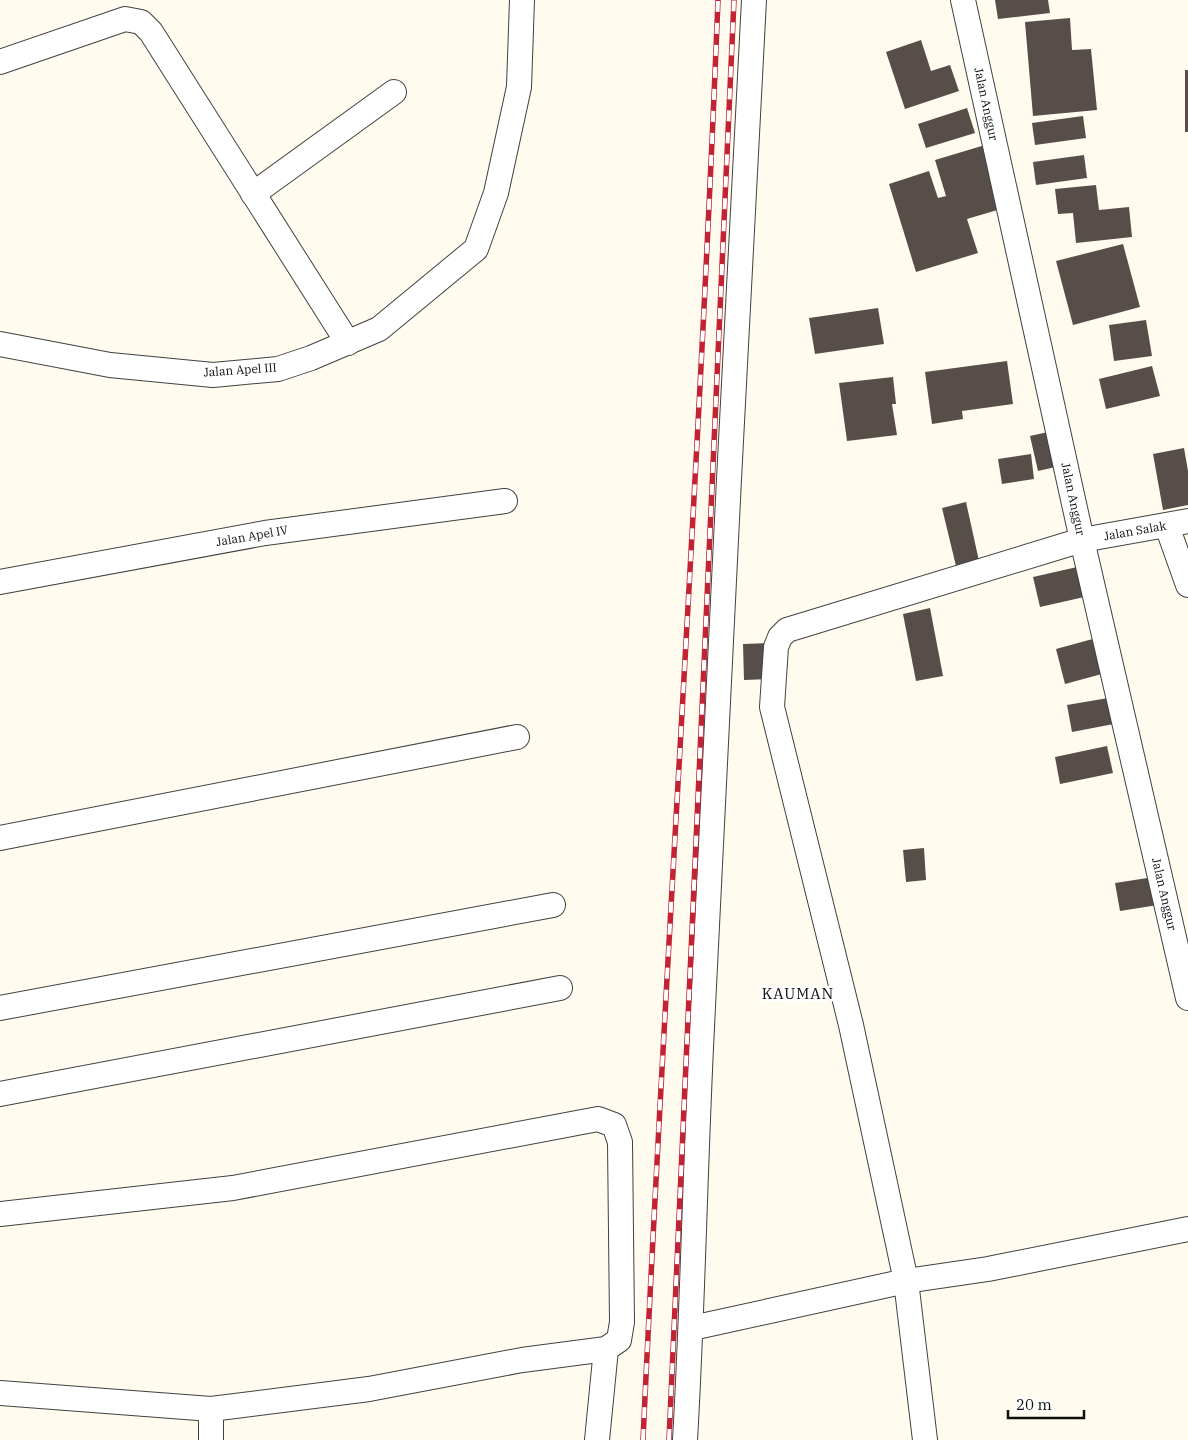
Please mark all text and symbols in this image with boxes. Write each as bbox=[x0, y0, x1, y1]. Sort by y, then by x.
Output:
street label: Jalan Anggur bbox=[971, 66, 1002, 142]
street label: Jalan Apel III bbox=[203, 359, 277, 380]
street label: Jalan Anggur bbox=[1058, 461, 1089, 537]
street label: Jalan Salak bbox=[1102, 518, 1167, 543]
street label: Jalan Apel IV bbox=[215, 522, 289, 549]
street label: Jalan Anggur bbox=[1149, 856, 1180, 932]
district label: KAUMAN bbox=[762, 984, 834, 1003]
scale bar bbox=[1008, 1388, 1084, 1420]
text: 20 m bbox=[1016, 1395, 1052, 1414]

